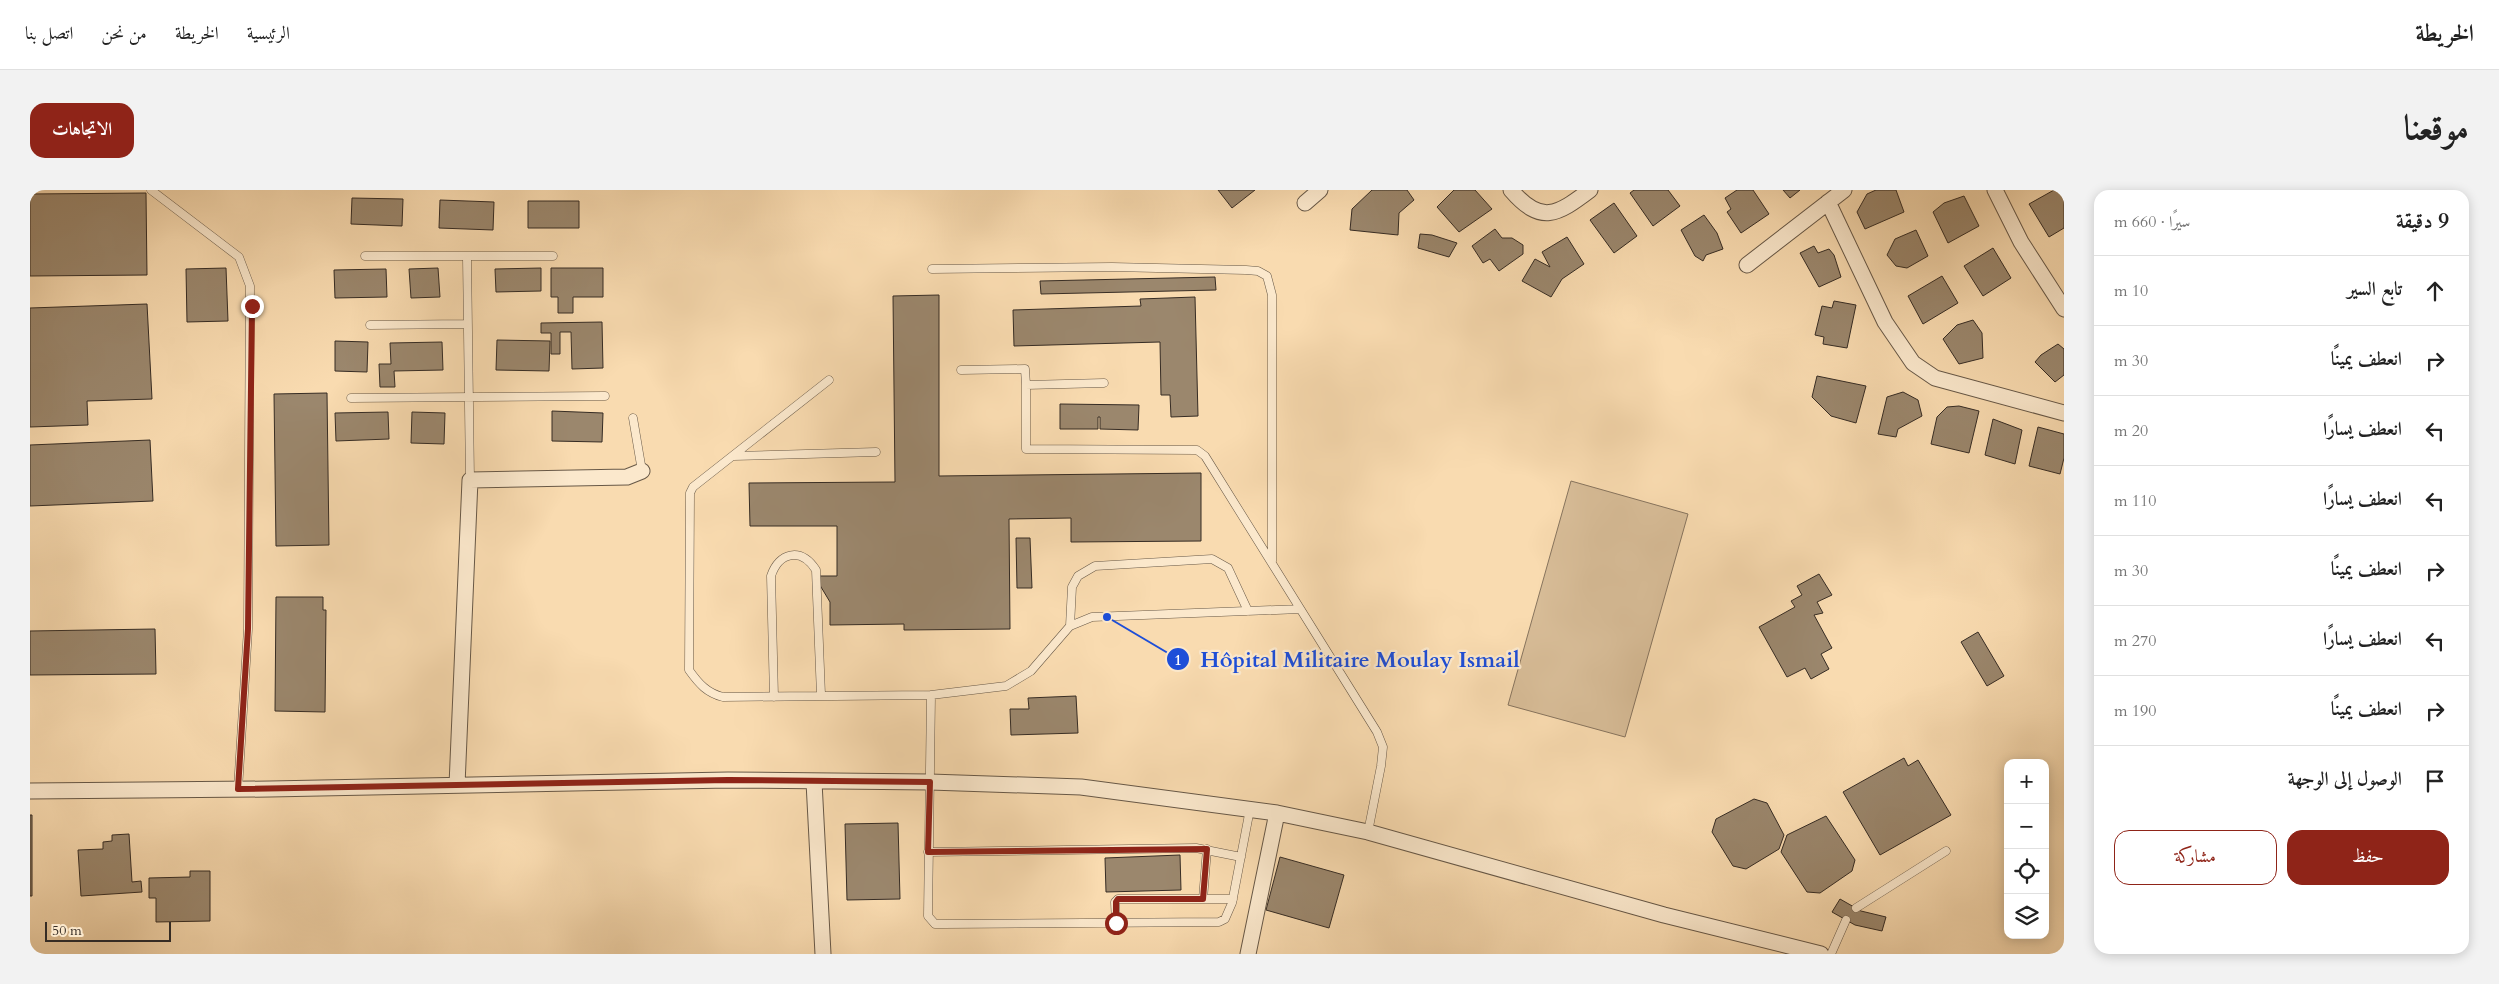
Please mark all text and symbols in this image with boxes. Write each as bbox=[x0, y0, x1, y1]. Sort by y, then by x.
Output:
text: الخريطة bbox=[2416, 17, 2474, 50]
text: اتصل بنا bbox=[25, 21, 73, 46]
text: من نحن bbox=[101, 21, 147, 46]
text: الخريطة bbox=[175, 21, 219, 46]
text: الرئيسية bbox=[247, 21, 290, 46]
button: الاتجاهات bbox=[30, 103, 134, 158]
text: موقعنا bbox=[2404, 104, 2469, 152]
text: 9 دقيقة bbox=[2396, 207, 2449, 236]
text: سيرًا · 660 m bbox=[2114, 211, 2190, 233]
text: تابع السير bbox=[2347, 276, 2402, 302]
icon: ahead bbox=[2421, 277, 2449, 305]
text: 10 m bbox=[2114, 280, 2148, 302]
route end bbox=[241, 295, 264, 318]
text: انعطف يمينًا bbox=[2331, 346, 2402, 372]
icon: right bbox=[2421, 347, 2449, 375]
text: 30 m bbox=[2114, 350, 2148, 372]
text: انعطف يسارًا bbox=[2323, 416, 2402, 442]
icon: left bbox=[2421, 417, 2449, 445]
text: 20 m bbox=[2114, 420, 2148, 442]
text: انعطف يسارًا bbox=[2323, 486, 2402, 512]
icon: left bbox=[2421, 487, 2449, 515]
text: 110 m bbox=[2114, 490, 2156, 512]
text: انعطف يمينًا bbox=[2331, 556, 2402, 582]
icon: right bbox=[2421, 557, 2449, 585]
text: 30 m bbox=[2114, 560, 2148, 582]
text: انعطف يسارًا bbox=[2323, 626, 2402, 652]
icon: left bbox=[2421, 627, 2449, 655]
text: 270 m bbox=[2114, 630, 2156, 652]
callout: Hôpital Militaire Moulay Ismail bbox=[1166, 641, 1530, 678]
text: Hôpital Militaire Moulay Ismail bbox=[1200, 645, 1520, 675]
text: 1 bbox=[1174, 650, 1182, 670]
text: انعطف يمينًا bbox=[2331, 696, 2402, 722]
icon: right bbox=[2421, 697, 2449, 725]
text: 190 m bbox=[2114, 700, 2156, 722]
map controls bbox=[2004, 759, 2049, 939]
button: + bbox=[2004, 759, 2049, 804]
text: الوصول إلى الوجهة bbox=[2288, 766, 2402, 792]
icon: arrive bbox=[2421, 767, 2449, 795]
button: − bbox=[2004, 804, 2049, 849]
button: مشاركة bbox=[2114, 830, 2277, 885]
button: حفظ bbox=[2287, 830, 2449, 885]
button: locate bbox=[2004, 849, 2049, 894]
button: layers bbox=[2004, 894, 2049, 939]
route start bbox=[1105, 912, 1128, 935]
scale bar bbox=[45, 919, 171, 942]
text: 50 m bbox=[52, 921, 82, 940]

